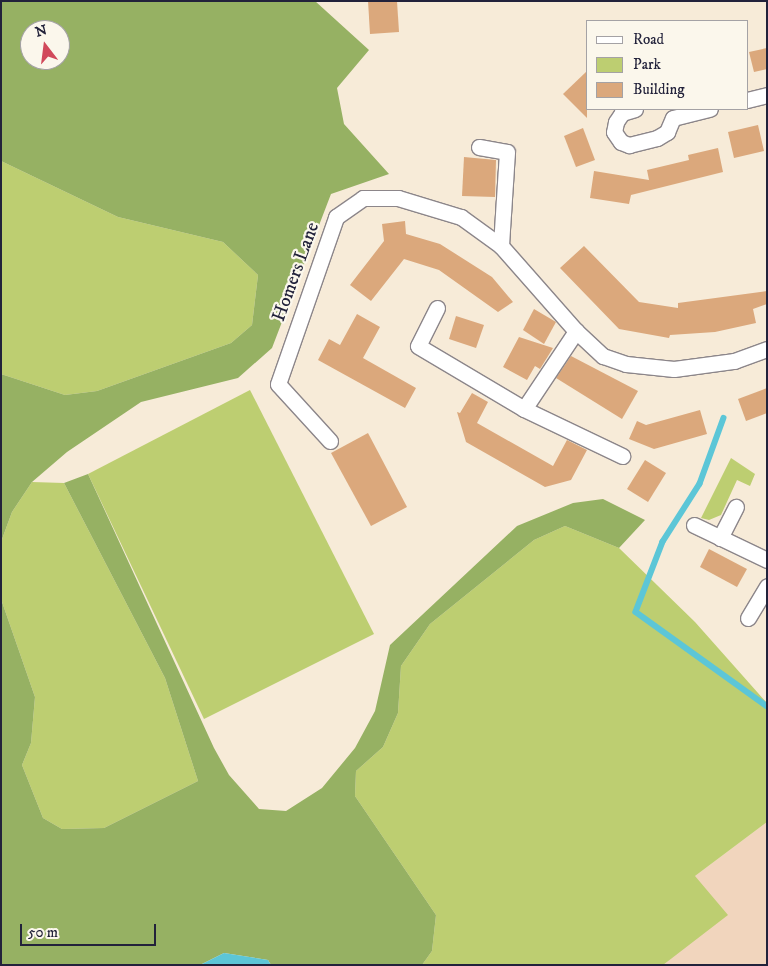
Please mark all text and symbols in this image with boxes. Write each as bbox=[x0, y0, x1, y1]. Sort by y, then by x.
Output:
north arrow bbox=[20, 20, 70, 70]
legend bbox=[586, 20, 748, 110]
text: N bbox=[33, 21, 49, 42]
text: Road bbox=[633, 30, 664, 49]
text: Park bbox=[633, 55, 661, 74]
text: Building bbox=[633, 80, 685, 99]
street label: Homers Lane bbox=[268, 219, 324, 325]
scale bar bbox=[22, 914, 159, 946]
text: 50 m bbox=[28, 923, 58, 942]

